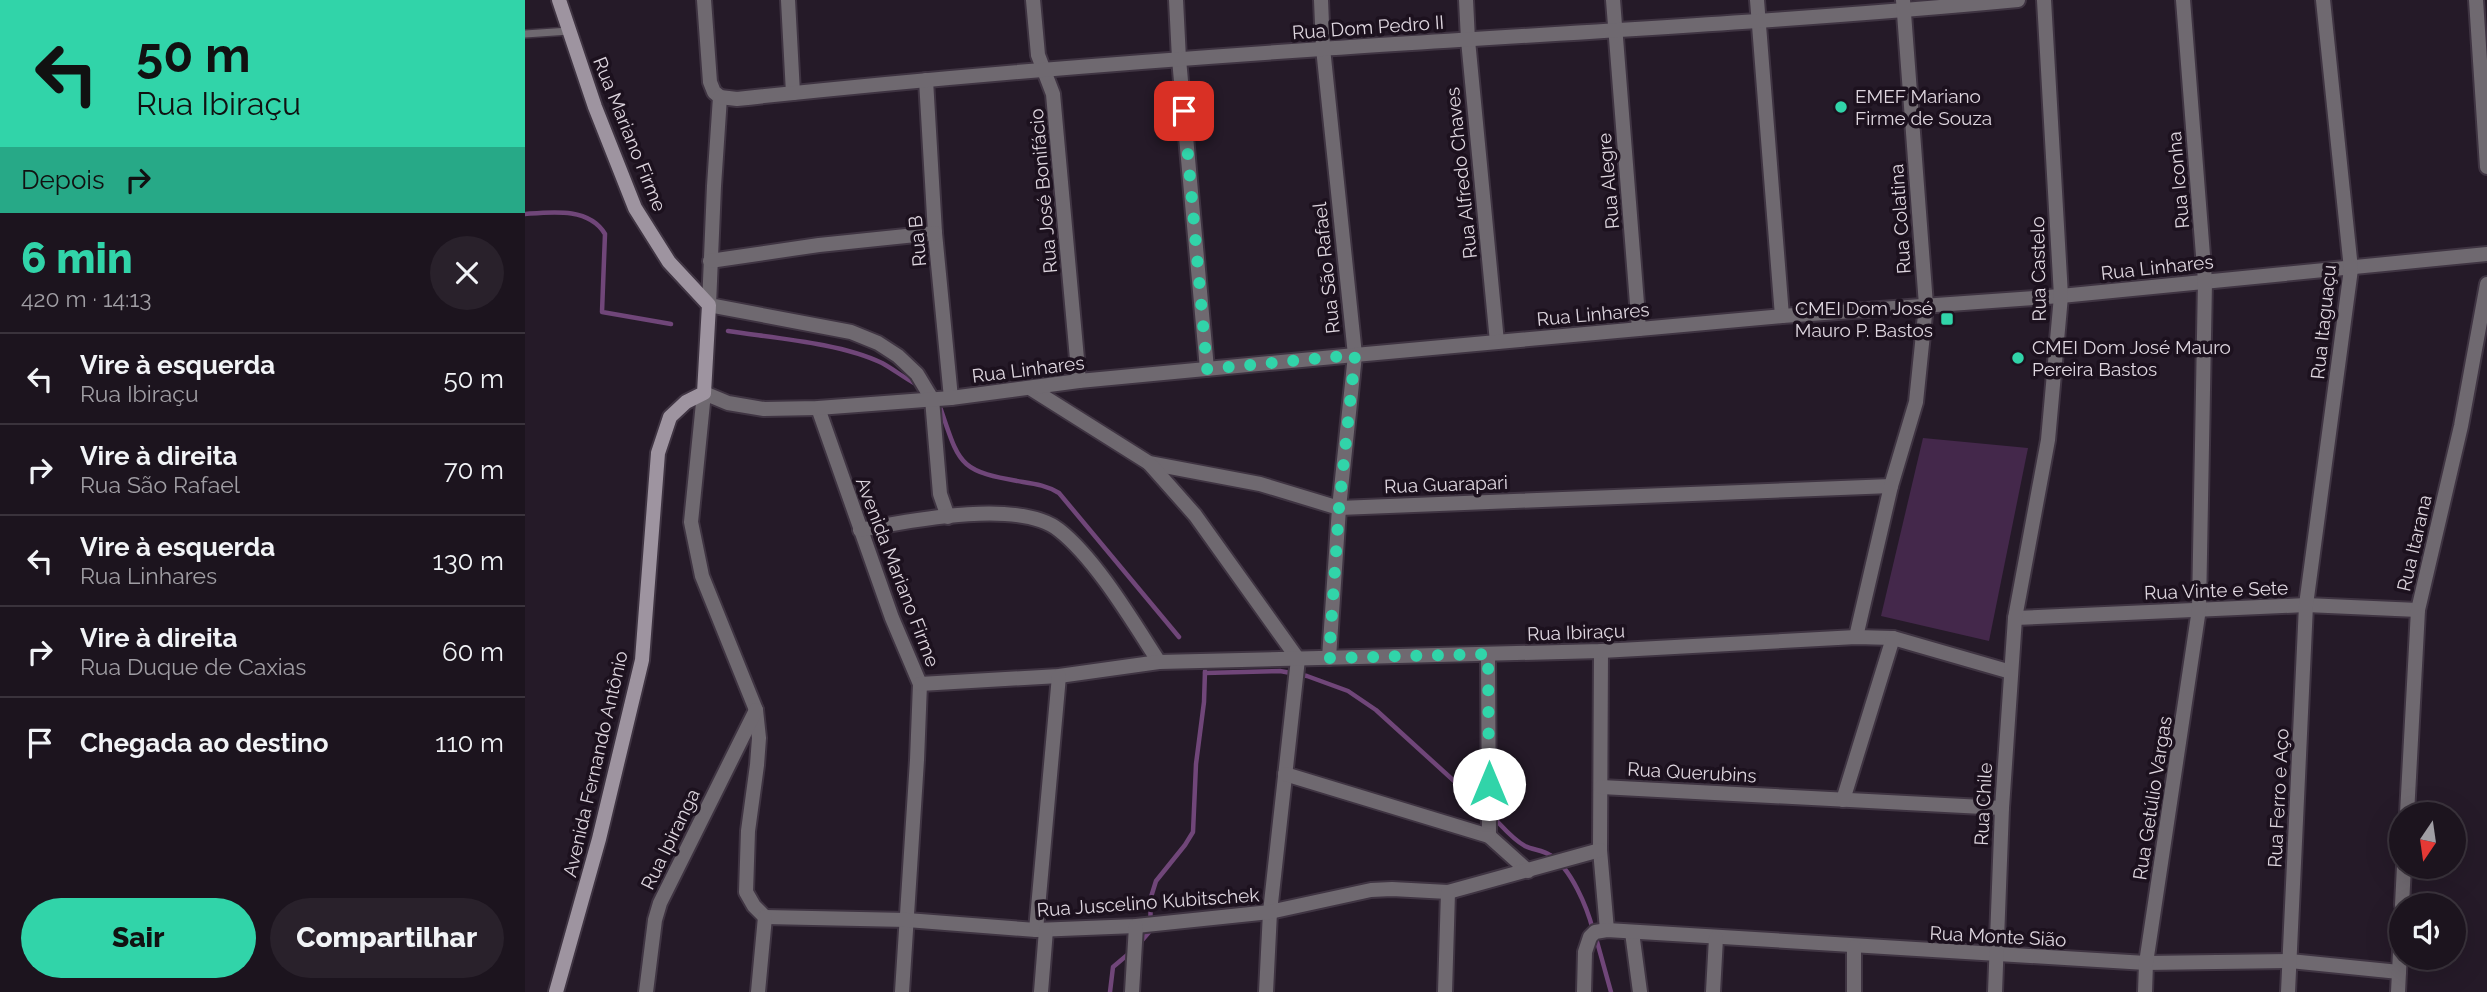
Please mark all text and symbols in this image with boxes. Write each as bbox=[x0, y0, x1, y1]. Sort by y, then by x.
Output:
street label: Rua Dom Pedro II bbox=[1291, 11, 1445, 43]
text: 50 m bbox=[136, 26, 251, 83]
icon: left bbox=[21, 28, 112, 119]
street label: Rua Mariano Firme bbox=[589, 54, 671, 214]
pin bbox=[1154, 81, 1214, 141]
text: Rua Ibiraçu bbox=[136, 85, 301, 122]
place label: EMEF Mariano Firme de Souza bbox=[1855, 85, 1992, 129]
street label: Rua Alfredo Chaves bbox=[1441, 86, 1481, 260]
icon: arrive bbox=[1165, 92, 1203, 130]
marker: EMEF Mariano Firme de Souza bbox=[1833, 99, 1849, 115]
street label: Rua José Bonifácio bbox=[1025, 108, 1061, 274]
street label: Rua Iconha bbox=[2163, 131, 2193, 229]
street label: Rua Alegre bbox=[1593, 132, 1623, 230]
icon: right bbox=[119, 161, 157, 199]
street label: Rua Colatina bbox=[1885, 163, 1915, 275]
text: Depois bbox=[21, 165, 105, 195]
street label: Rua São Rafael bbox=[1308, 200, 1344, 335]
street label: Rua B bbox=[904, 214, 930, 268]
street label: Rua Castelo bbox=[2026, 216, 2050, 322]
text: 6 min bbox=[21, 234, 133, 283]
button: close bbox=[430, 236, 504, 310]
street label: Rua Linhares bbox=[2100, 250, 2214, 284]
street label: Rua Itaguaçu bbox=[2306, 264, 2340, 380]
text: 420 m · 14:13 bbox=[21, 285, 152, 312]
place label: CMEI Dom José Mauro P. Bastos bbox=[1795, 297, 1933, 341]
street label: Rua Linhares bbox=[1536, 298, 1650, 330]
marker: CMEI Dom José Mauro P. Bastos bbox=[1939, 311, 1955, 327]
place label: CMEI Dom José Mauro Pereira Bastos bbox=[2032, 336, 2231, 380]
text: Vire à esquerda bbox=[80, 350, 275, 380]
marker: CMEI Dom José Mauro Pereira Bastos bbox=[2010, 350, 2026, 366]
street label: Rua Linhares bbox=[970, 351, 1086, 387]
icon: left bbox=[21, 360, 59, 398]
text: 50 m bbox=[443, 364, 504, 394]
text: Rua Ibiraçu bbox=[80, 380, 199, 407]
text: Vire à direita bbox=[80, 441, 237, 471]
icon: right bbox=[21, 451, 59, 489]
text: 70 m bbox=[444, 455, 504, 485]
text: Rua São Rafael bbox=[80, 471, 240, 498]
street label: Rua Guarapari bbox=[1384, 471, 1508, 497]
street label: Avenida Mariano Firme bbox=[852, 474, 944, 670]
street label: Rua Itarana bbox=[2392, 493, 2436, 593]
text: Vire à esquerda bbox=[80, 532, 275, 562]
icon: left bbox=[21, 542, 59, 580]
text: 130 m bbox=[433, 546, 504, 576]
text: Rua Linhares bbox=[80, 562, 217, 589]
street label: Rua Vinte e Sete bbox=[2144, 576, 2288, 604]
street label: Rua Ibiraçu bbox=[1527, 619, 1625, 645]
text: Vire à direita bbox=[80, 623, 237, 653]
icon: right bbox=[21, 633, 59, 671]
text: 60 m bbox=[442, 637, 504, 667]
street label: Avenida Fernando Antônio bbox=[558, 649, 632, 879]
text: Rua Duque de Caxias bbox=[80, 653, 306, 680]
street label: Rua Getúlio Vargas bbox=[2128, 714, 2176, 882]
icon: arrive bbox=[21, 724, 59, 762]
text: Chegada ao destino bbox=[80, 728, 329, 758]
text: 110 m bbox=[435, 728, 504, 758]
street label: Rua Ferro e Aço bbox=[2263, 728, 2293, 868]
position arrow bbox=[1452, 747, 1526, 821]
street label: Rua Querubins bbox=[1627, 758, 1757, 786]
street label: Rua Chile bbox=[1970, 762, 1996, 846]
street label: Rua Ipiranga bbox=[636, 785, 704, 893]
north arrow bbox=[2389, 802, 2466, 878]
map controls bbox=[2389, 802, 2466, 970]
street label: Rua Juscelino Kubitschek bbox=[1036, 883, 1260, 921]
button: sound bbox=[2389, 893, 2466, 970]
button: Sair bbox=[21, 898, 256, 978]
button: Compartilhar bbox=[270, 898, 504, 978]
street label: Rua Monte Sião bbox=[1929, 921, 2067, 951]

